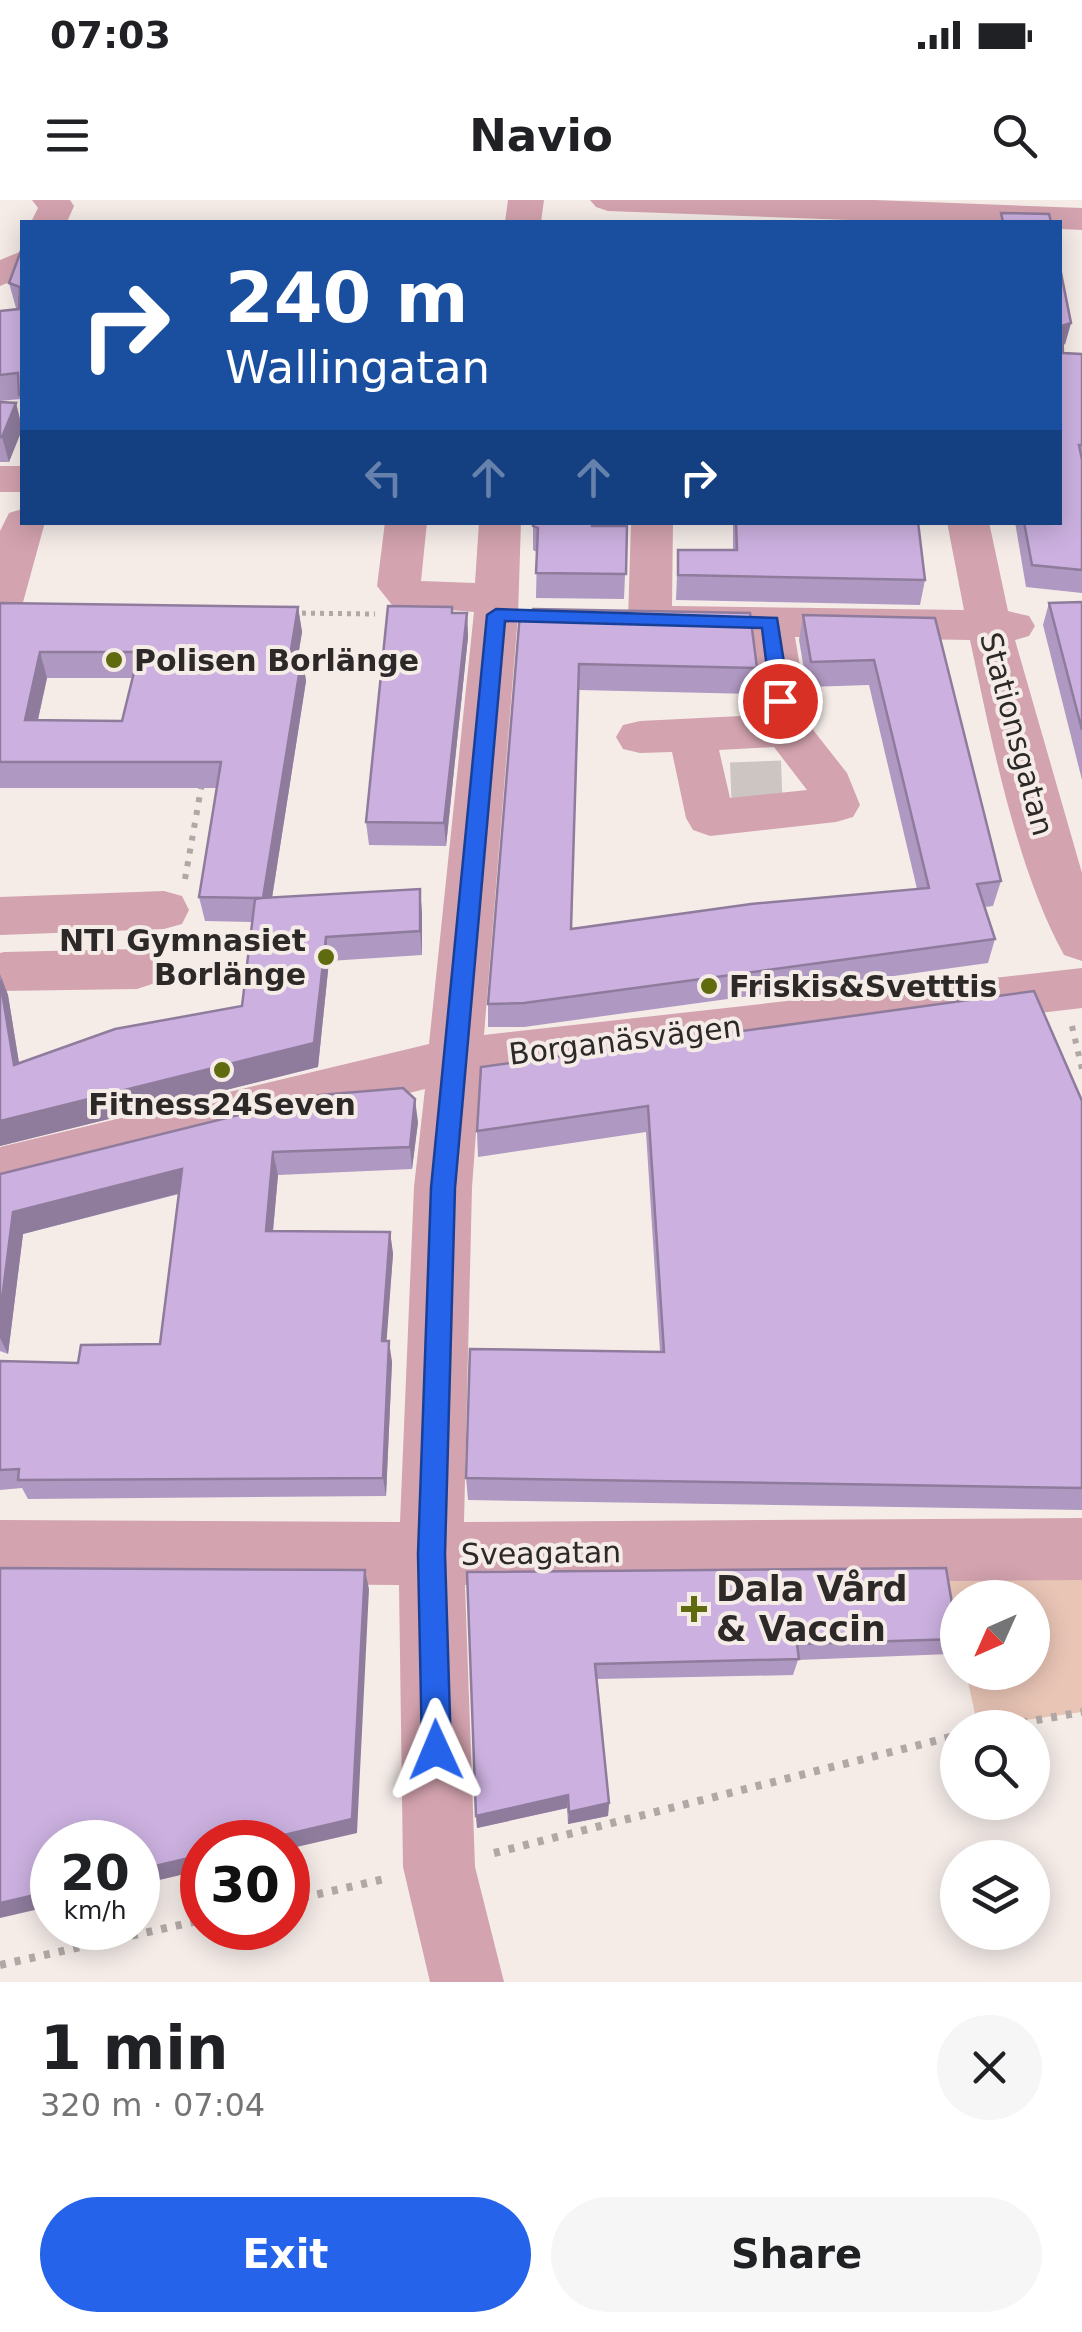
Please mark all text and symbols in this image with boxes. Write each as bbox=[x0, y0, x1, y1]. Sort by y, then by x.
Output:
text: 07:03 bbox=[50, 13, 171, 57]
icon: menu bbox=[40, 108, 95, 163]
icon: search bbox=[987, 108, 1042, 163]
text: Navio bbox=[469, 109, 613, 162]
text: 240 m bbox=[225, 257, 468, 339]
icon: right bbox=[60, 260, 190, 390]
text: Wallingatan bbox=[225, 341, 490, 394]
icon: left bbox=[356, 450, 411, 505]
icon: ahead bbox=[461, 450, 516, 505]
icon: ahead bbox=[566, 450, 621, 505]
icon: right bbox=[671, 450, 726, 505]
street label: Stationsgatan bbox=[973, 629, 1061, 839]
place label: Polisen Borlänge bbox=[134, 643, 419, 678]
marker: Polisen Borlänge bbox=[103, 649, 125, 671]
pin bbox=[738, 659, 823, 744]
icon: arrive bbox=[753, 674, 808, 729]
place label: NTI Gymnasiet Borlänge bbox=[59, 923, 306, 992]
marker: NTI Gymnasiet Borlänge bbox=[315, 946, 337, 968]
place label: Friskis&Svetttis bbox=[729, 969, 997, 1004]
marker: Friskis&Svetttis bbox=[698, 975, 720, 997]
street label: Borganäsvägen bbox=[507, 1008, 743, 1072]
marker: Fitness24Seven bbox=[211, 1059, 233, 1081]
place label: Fitness24Seven bbox=[88, 1087, 356, 1122]
street label: Sveagatan bbox=[461, 1534, 621, 1572]
place label: Dala Vård & Vaccin bbox=[716, 1569, 908, 1649]
north arrow bbox=[940, 1580, 1050, 1690]
map controls bbox=[940, 1580, 1050, 1950]
marker: Dala Vård & Vaccin bbox=[681, 1596, 707, 1622]
position arrow bbox=[384, 1698, 488, 1802]
button: search bbox=[940, 1710, 1050, 1820]
speed limit sign: 30 bbox=[180, 1820, 310, 1950]
button: layers bbox=[940, 1840, 1050, 1950]
text: 20 bbox=[60, 1844, 130, 1902]
text: km/h bbox=[63, 1896, 127, 1925]
text: 1 min bbox=[40, 2013, 228, 2083]
button: close bbox=[937, 2015, 1042, 2120]
text: 320 m · 07:04 bbox=[40, 2086, 265, 2124]
button: Exit bbox=[40, 2197, 531, 2312]
button: Share bbox=[551, 2197, 1042, 2312]

